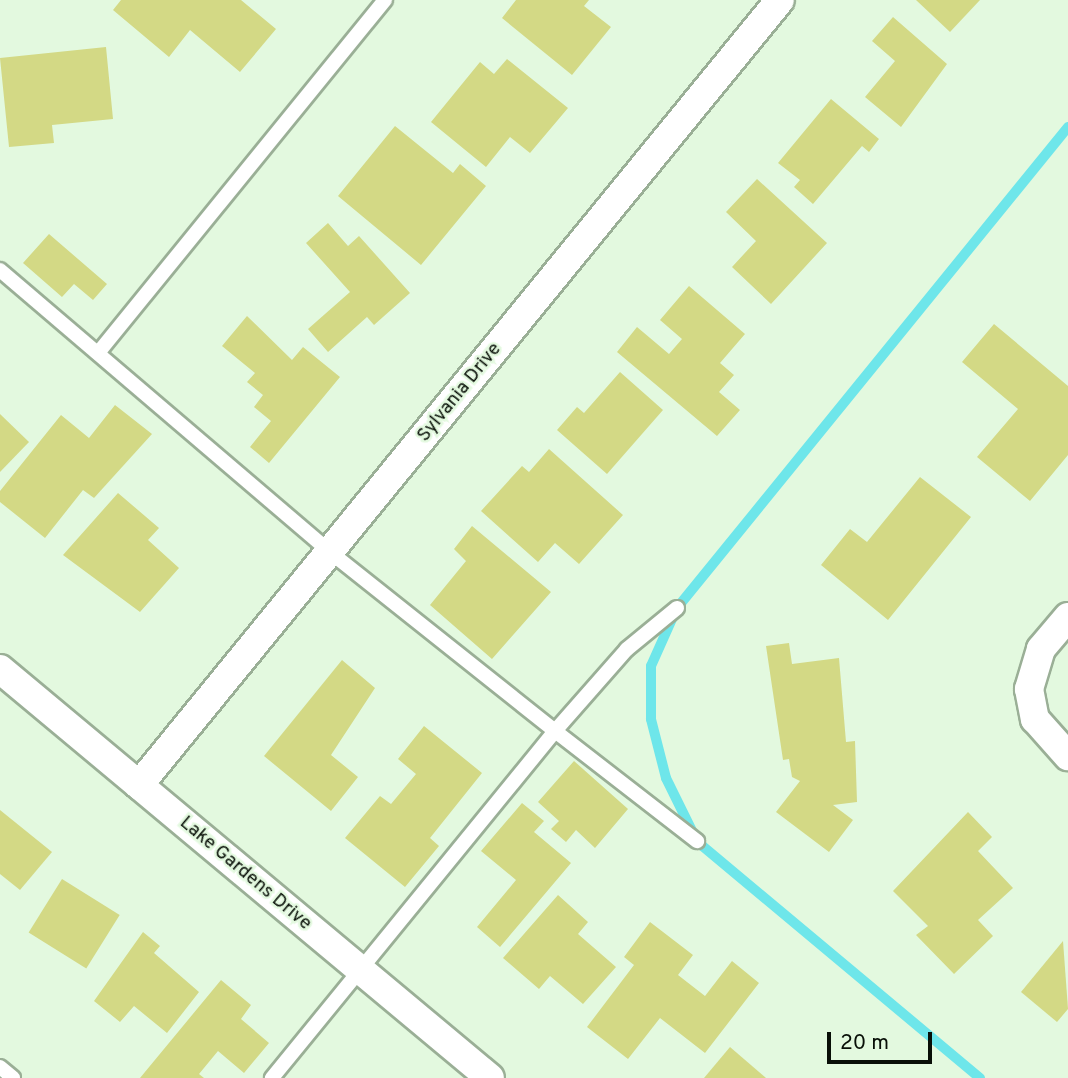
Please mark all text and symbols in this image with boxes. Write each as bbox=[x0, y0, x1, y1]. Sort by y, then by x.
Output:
street label: Sylvania Drive bbox=[413, 339, 507, 447]
street label: Lake Gardens Drive bbox=[174, 812, 316, 936]
scale bar bbox=[830, 1018, 935, 1062]
text: 20 m bbox=[840, 1030, 889, 1057]

